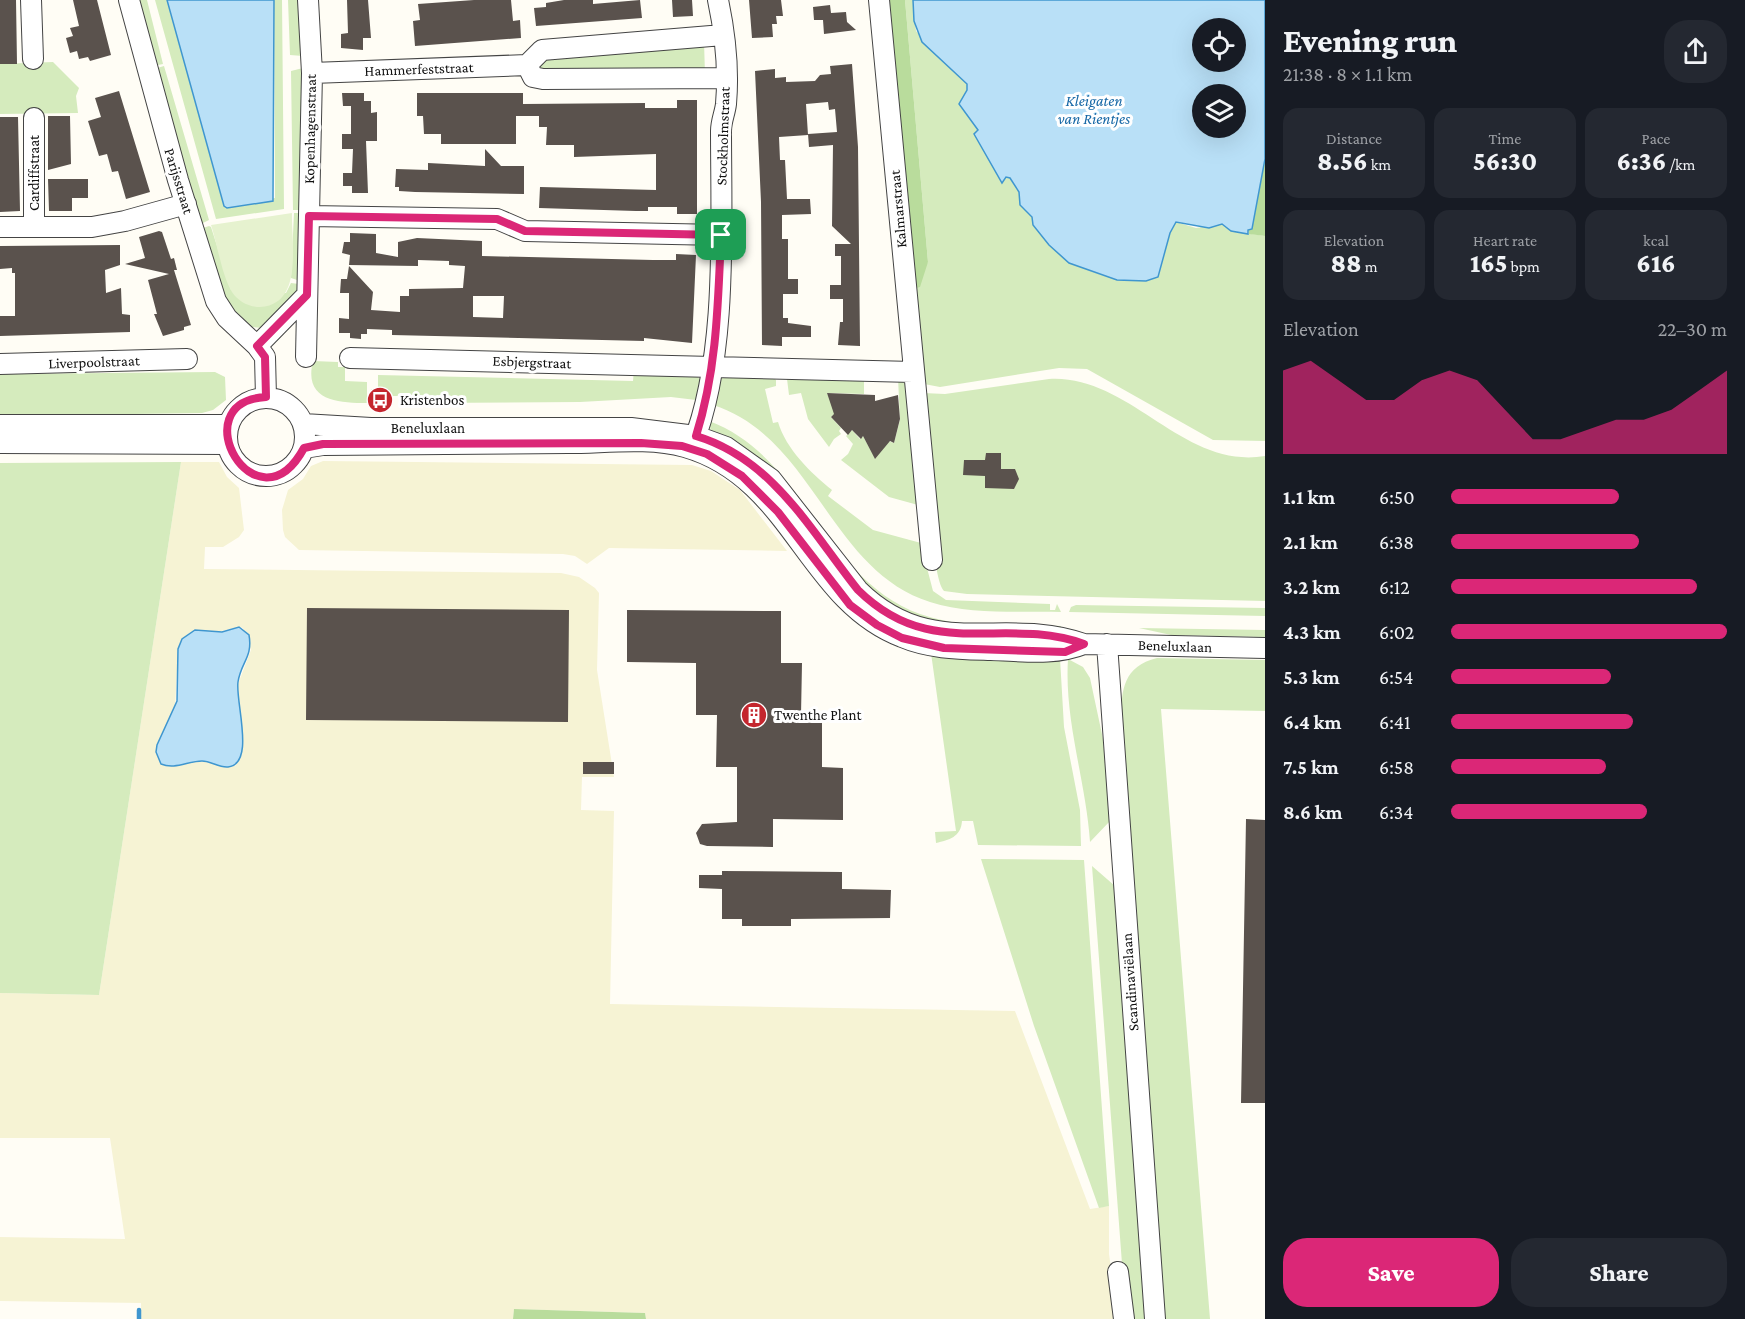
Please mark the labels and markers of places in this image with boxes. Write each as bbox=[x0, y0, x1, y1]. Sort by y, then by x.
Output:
pin bbox=[695, 209, 746, 260]
bus stop icon: Kristenbos bbox=[365, 385, 395, 415]
place label: Kristenbos bbox=[400, 392, 464, 408]
building icon: Twenthe Plant bbox=[739, 700, 769, 730]
place label: Twenthe Plant bbox=[774, 707, 863, 723]

